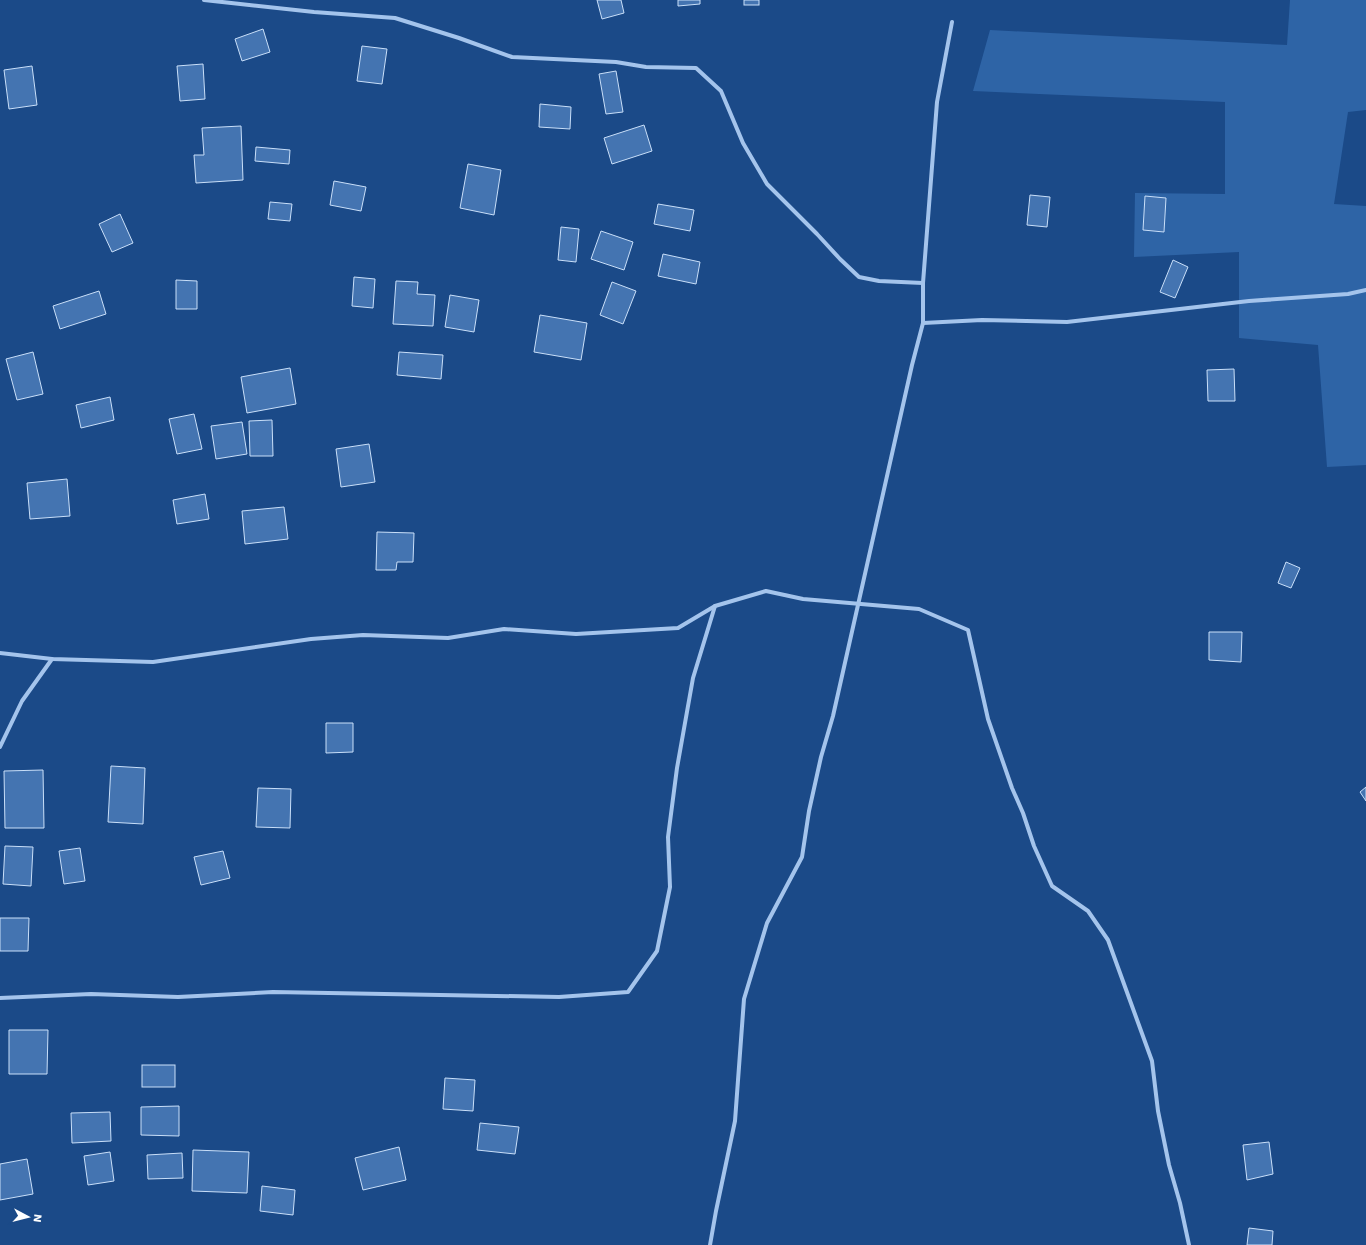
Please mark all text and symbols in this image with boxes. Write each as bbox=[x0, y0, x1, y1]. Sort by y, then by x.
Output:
north arrow bbox=[8, 1197, 48, 1237]
text: N bbox=[30, 1213, 44, 1223]

